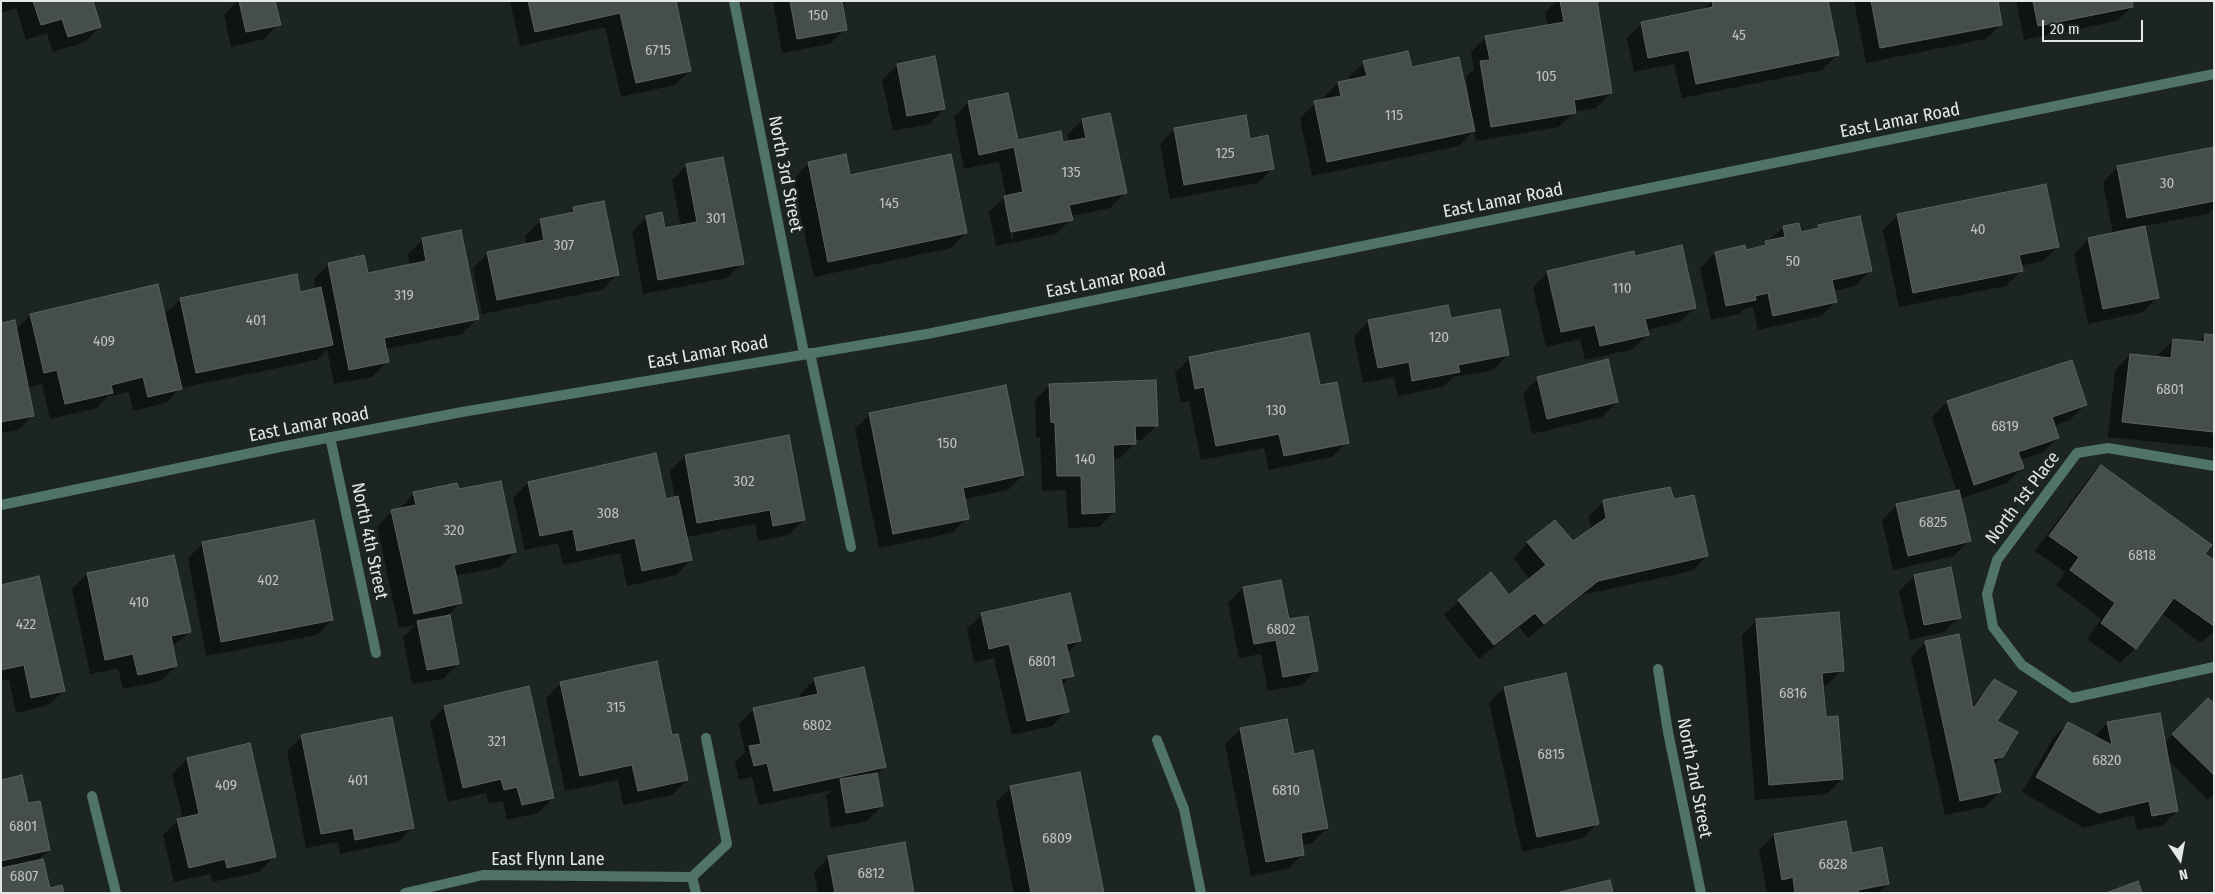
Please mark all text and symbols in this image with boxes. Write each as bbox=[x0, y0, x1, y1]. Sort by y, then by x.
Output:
house number: 150 bbox=[808, 7, 828, 25]
scale bar bbox=[2045, 10, 2146, 42]
text: 20 m bbox=[2050, 20, 2080, 38]
house number: 45 bbox=[1732, 27, 1746, 45]
house number: 6715 bbox=[645, 42, 671, 60]
house number: 105 bbox=[1536, 68, 1556, 86]
street label: East Lamar Road bbox=[1838, 99, 1962, 143]
house number: 115 bbox=[1385, 107, 1403, 125]
street label: North 3rd Street bbox=[763, 114, 807, 234]
house number: 125 bbox=[1215, 145, 1235, 163]
house number: 135 bbox=[1061, 164, 1081, 182]
house number: 30 bbox=[2160, 175, 2174, 193]
street label: East Lamar Road bbox=[1441, 179, 1565, 223]
house number: 145 bbox=[879, 195, 899, 213]
house number: 301 bbox=[706, 210, 726, 228]
house number: 40 bbox=[1970, 221, 1986, 239]
house number: 307 bbox=[554, 237, 574, 255]
house number: 50 bbox=[1786, 253, 1800, 271]
street label: East Lamar Road bbox=[1044, 259, 1168, 303]
house number: 110 bbox=[1612, 280, 1632, 298]
house number: 319 bbox=[394, 287, 414, 305]
house number: 401 bbox=[246, 312, 266, 330]
house number: 120 bbox=[1429, 329, 1449, 347]
street label: East Lamar Road bbox=[646, 332, 770, 374]
house number: 409 bbox=[93, 333, 115, 351]
house number: 6801 bbox=[2156, 381, 2184, 399]
house number: 130 bbox=[1266, 402, 1286, 420]
street label: East Lamar Road bbox=[247, 403, 371, 447]
house number: 6819 bbox=[1991, 418, 2019, 436]
house number: 150 bbox=[937, 435, 957, 453]
street label: North 1st Place bbox=[1981, 448, 2065, 548]
house number: 140 bbox=[1075, 451, 1095, 469]
house number: 302 bbox=[733, 473, 755, 491]
street label: North 4th Street bbox=[346, 481, 392, 601]
house number: 308 bbox=[597, 505, 619, 523]
house number: 6825 bbox=[1919, 514, 1947, 532]
house number: 320 bbox=[443, 522, 465, 540]
house number: 6818 bbox=[2128, 547, 2156, 565]
house number: 402 bbox=[257, 572, 279, 590]
house number: 410 bbox=[129, 594, 149, 612]
house number: 422 bbox=[16, 616, 36, 634]
house number: 6802 bbox=[1266, 621, 1296, 639]
house number: 6801 bbox=[1028, 653, 1056, 671]
house number: 6816 bbox=[1779, 685, 1807, 703]
house number: 315 bbox=[606, 699, 626, 717]
street label: North 2nd Street bbox=[1672, 716, 1716, 840]
house number: 6802 bbox=[802, 717, 832, 735]
house number: 321 bbox=[488, 733, 506, 751]
house number: 6815 bbox=[1537, 746, 1565, 764]
house number: 6820 bbox=[2092, 752, 2122, 770]
house number: 401 bbox=[348, 772, 368, 790]
house number: 409 bbox=[215, 777, 237, 795]
house number: 6810 bbox=[1272, 782, 1300, 800]
house number: 6801 bbox=[9, 818, 37, 836]
house number: 6809 bbox=[1042, 830, 1072, 848]
north arrow bbox=[2155, 834, 2205, 884]
street label: East Flynn Lane bbox=[491, 849, 605, 871]
house number: 6828 bbox=[1819, 856, 1847, 874]
house number: 6812 bbox=[857, 865, 885, 883]
text: N bbox=[2177, 865, 2189, 883]
house number: 6807 bbox=[10, 868, 38, 886]

